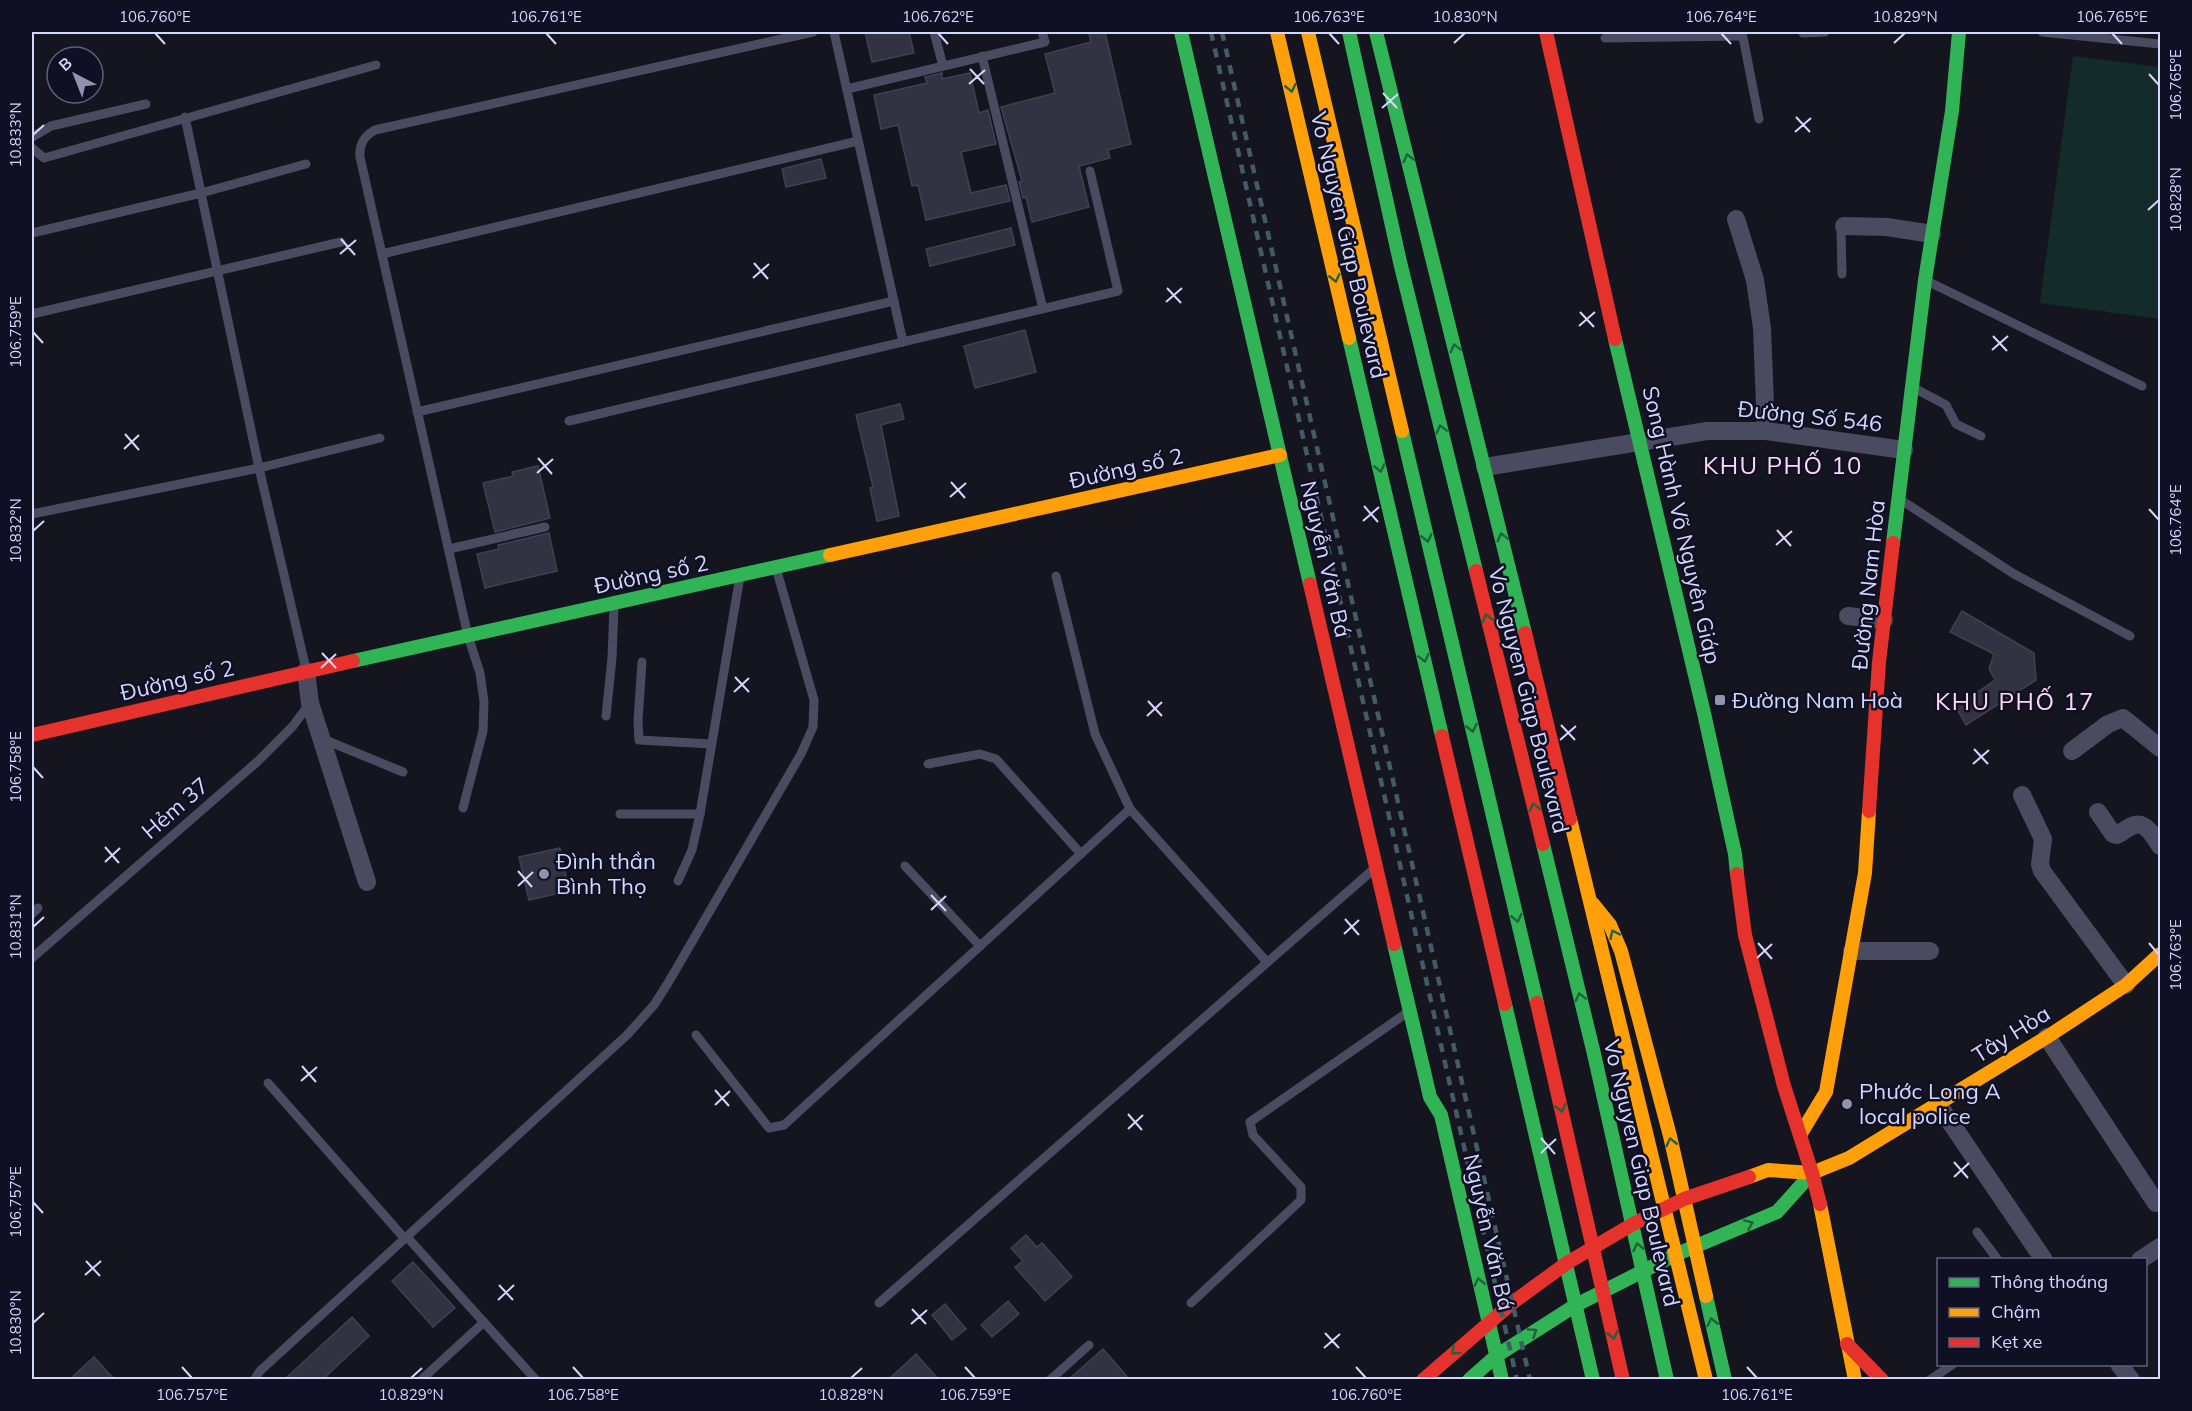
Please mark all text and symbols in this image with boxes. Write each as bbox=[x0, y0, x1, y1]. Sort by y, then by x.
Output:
text: 106.760°E bbox=[119, 7, 191, 26]
text: 106.761°E bbox=[510, 7, 582, 26]
text: 106.762°E bbox=[902, 7, 974, 26]
text: 106.763°E bbox=[1293, 7, 1365, 26]
text: 10.830°N bbox=[1432, 7, 1498, 26]
text: 106.764°E bbox=[1685, 7, 1757, 26]
text: 10.829°N bbox=[1872, 7, 1938, 26]
text: 106.765°E bbox=[2076, 7, 2148, 26]
north arrow bbox=[45, 45, 105, 105]
text: 106.765°E bbox=[2166, 49, 2185, 121]
text: B bbox=[54, 53, 76, 75]
one-way arrow bbox=[1283, 83, 1296, 93]
text: 10.833°N bbox=[6, 102, 25, 168]
street label: Vo Nguyen Giap Boulevard bbox=[1305, 109, 1393, 381]
one-way arrow bbox=[1402, 154, 1415, 164]
text: 10.828°N bbox=[2166, 167, 2185, 233]
one-way arrow bbox=[1328, 273, 1341, 283]
text: 106.759°E bbox=[6, 296, 25, 368]
one-way arrow bbox=[1450, 343, 1462, 353]
street label: Song Hành Võ Nguyên Giáp bbox=[1636, 383, 1728, 667]
street label: Đường Số 546 bbox=[1736, 394, 1884, 438]
one-way arrow bbox=[1436, 424, 1449, 434]
street label: Đường số 2 bbox=[1066, 441, 1186, 495]
district label: KHU PHỐ 10 bbox=[1703, 450, 1863, 480]
one-way arrow bbox=[1372, 463, 1385, 473]
street label: Nguyễn Văn Bá bbox=[1294, 478, 1358, 640]
text: 106.764°E bbox=[2166, 484, 2185, 556]
text: 10.832°N bbox=[6, 498, 25, 564]
street label: Đường Nam Hòa bbox=[1845, 499, 1891, 671]
one-way arrow bbox=[1496, 532, 1509, 542]
one-way arrow bbox=[1420, 533, 1433, 543]
street label: Đường số 2 bbox=[591, 548, 711, 600]
street label: Vo Nguyen Giap Boulevard bbox=[1482, 564, 1576, 836]
one-way arrow bbox=[1482, 613, 1495, 623]
street label: Đường số 2 bbox=[117, 653, 237, 707]
one-way arrow bbox=[1417, 653, 1430, 663]
place label: Đường Nam Hoà bbox=[1732, 686, 1903, 714]
district label: KHU PHỐ 17 bbox=[1935, 686, 2095, 716]
marker: Đường Nam Hoà bbox=[1713, 693, 1727, 707]
one-way arrow bbox=[1465, 723, 1478, 733]
text: 106.758°E bbox=[6, 731, 25, 803]
street label: Hẻm 37 bbox=[136, 771, 214, 845]
one-way arrow bbox=[1528, 803, 1541, 813]
place label: Đình thần Bình Thọ bbox=[556, 847, 656, 900]
marker: Đình thần Bình Thọ bbox=[537, 867, 551, 881]
text: 10.831°N bbox=[6, 894, 25, 960]
one-way arrow bbox=[1509, 913, 1522, 923]
text: 106.763°E bbox=[2166, 919, 2185, 991]
one-way arrow bbox=[1610, 930, 1622, 941]
one-way arrow bbox=[1575, 992, 1588, 1002]
street label: Tây Hòa bbox=[1967, 999, 2055, 1069]
street label: Vo Nguyen Giap Boulevard bbox=[1598, 1037, 1686, 1309]
place label: Phước Long A local police bbox=[1859, 1077, 2001, 1130]
marker: Phước Long A local police bbox=[1840, 1097, 1854, 1111]
one-way arrow bbox=[1554, 1102, 1567, 1112]
one-way arrow bbox=[1666, 1138, 1679, 1148]
street label: Nguyễn Văn Bá bbox=[1457, 1151, 1521, 1313]
text: 106.757°E bbox=[6, 1166, 25, 1238]
one-way arrow bbox=[1743, 1219, 1754, 1231]
one-way arrow bbox=[1632, 1243, 1645, 1253]
legend bbox=[1937, 1258, 2147, 1366]
text: Thông thoáng bbox=[1991, 1270, 2108, 1293]
one-way arrow bbox=[1473, 1277, 1486, 1287]
text: 10.830°N bbox=[6, 1290, 25, 1356]
text: Chậm bbox=[1991, 1300, 2040, 1323]
one-way arrow bbox=[1707, 1318, 1720, 1328]
one-way arrow bbox=[1526, 1328, 1537, 1339]
one-way arrow bbox=[1606, 1330, 1619, 1340]
text: Kẹt xe bbox=[1991, 1330, 2042, 1353]
one-way arrow bbox=[1451, 1344, 1462, 1355]
text: 106.757°E bbox=[156, 1385, 228, 1404]
text: 10.829°N bbox=[378, 1385, 444, 1404]
text: 106.758°E bbox=[547, 1385, 619, 1404]
text: 10.828°N bbox=[818, 1385, 884, 1404]
text: 106.759°E bbox=[939, 1385, 1011, 1404]
text: 106.760°E bbox=[1330, 1385, 1402, 1404]
text: 106.761°E bbox=[1721, 1385, 1793, 1404]

